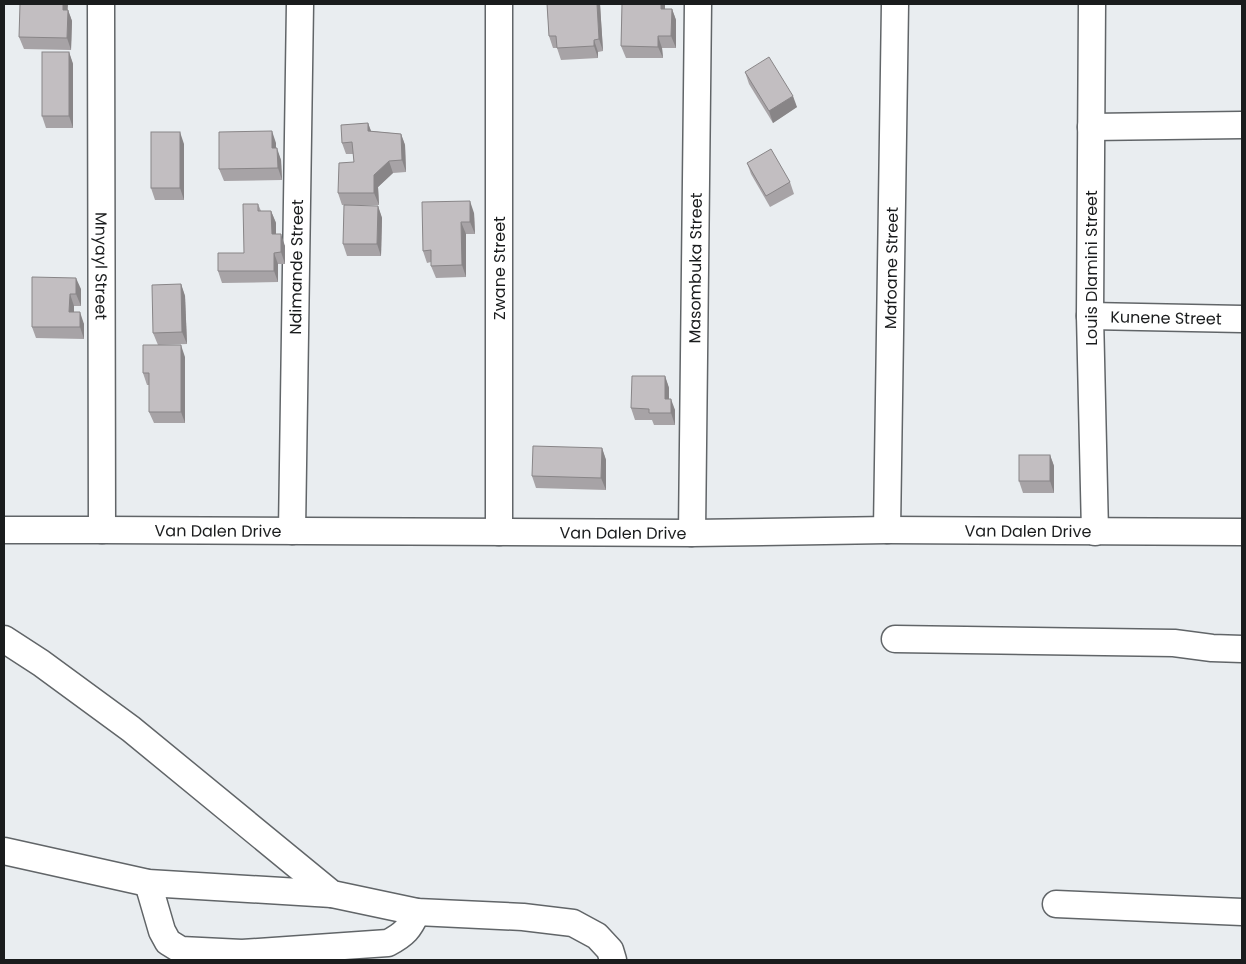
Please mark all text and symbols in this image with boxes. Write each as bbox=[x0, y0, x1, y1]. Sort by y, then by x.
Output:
street label: Louis Dlamini Street bbox=[1080, 190, 1103, 346]
street label: Masombuka Street bbox=[683, 192, 708, 344]
street label: Ndimande Street bbox=[284, 199, 309, 335]
street label: Mafoane Street bbox=[879, 207, 904, 329]
street label: Mnyayl Street bbox=[89, 212, 113, 320]
street label: Zwane Street bbox=[488, 216, 511, 320]
street label: Kunene Street bbox=[1110, 305, 1222, 331]
street label: Van Dalen Drive bbox=[155, 519, 282, 543]
street label: Van Dalen Drive bbox=[964, 519, 1092, 543]
street label: Van Dalen Drive bbox=[560, 521, 687, 545]

